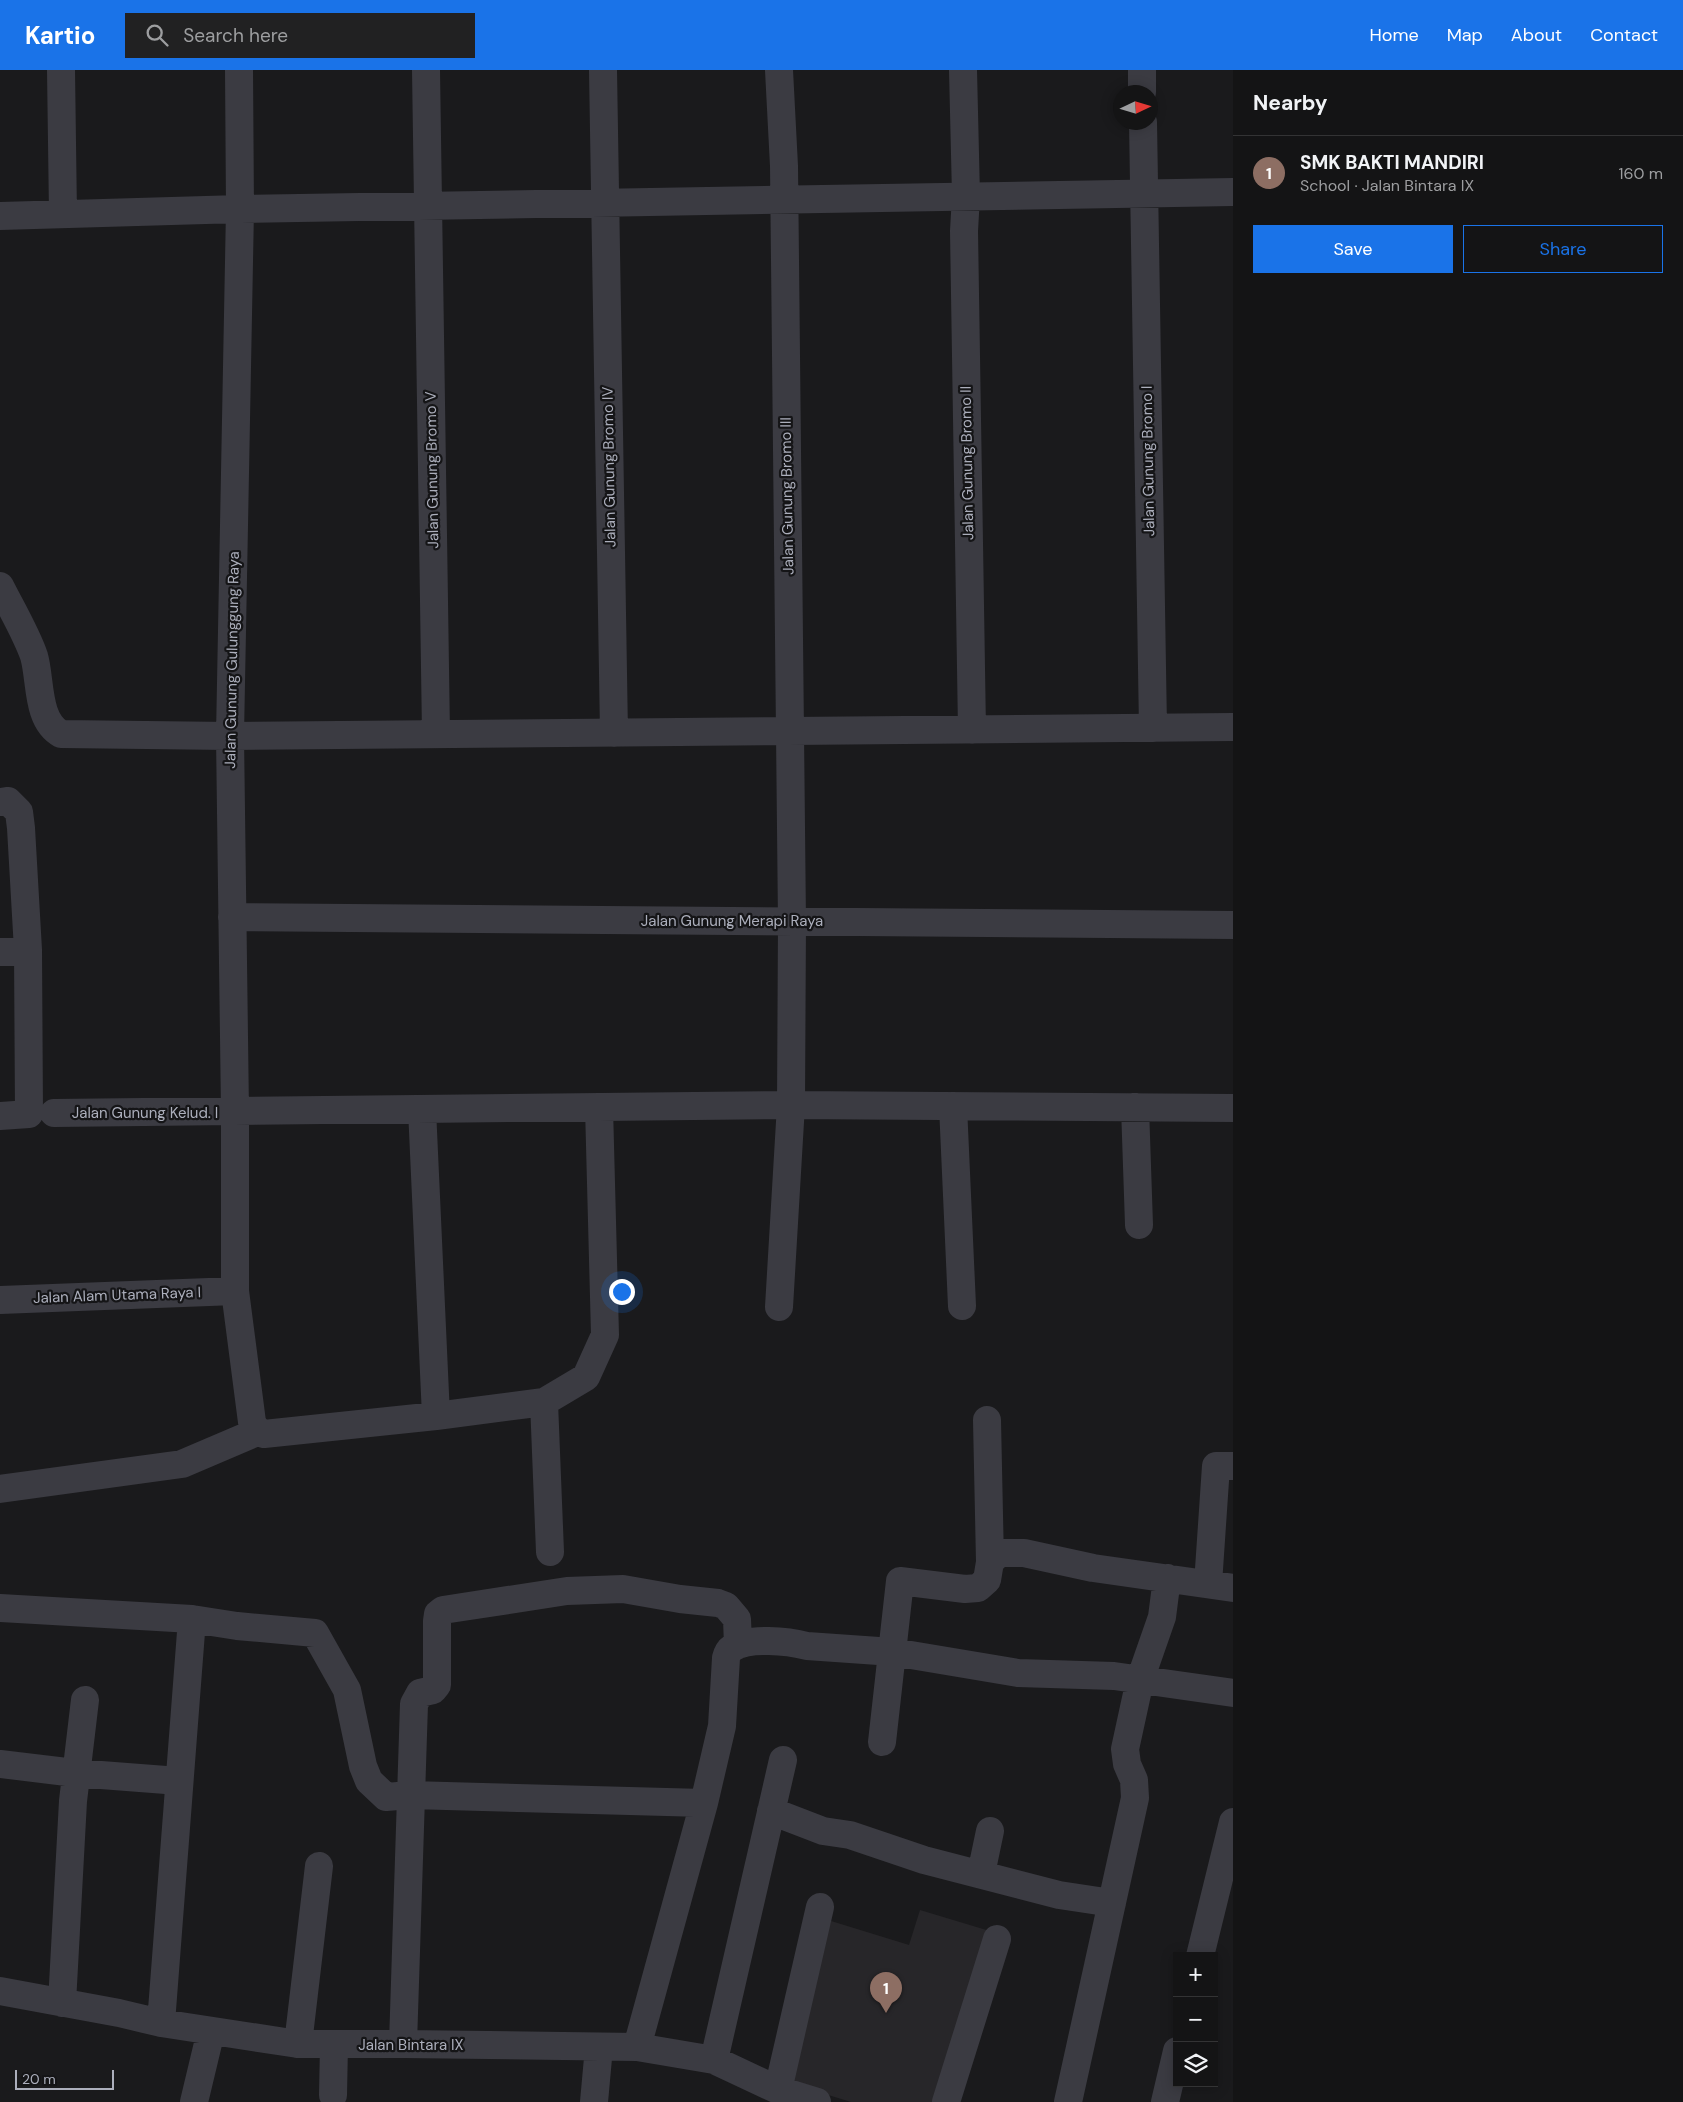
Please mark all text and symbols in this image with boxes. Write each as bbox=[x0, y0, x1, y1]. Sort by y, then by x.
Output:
search box bbox=[125, 13, 475, 58]
text: Kartio bbox=[25, 20, 95, 51]
icon: search bbox=[143, 21, 171, 49]
text: Search here bbox=[183, 23, 288, 48]
text: Home bbox=[1369, 23, 1419, 47]
text: Map bbox=[1447, 23, 1483, 47]
text: About bbox=[1511, 23, 1562, 47]
text: Contact bbox=[1590, 23, 1658, 47]
north arrow bbox=[1113, 85, 1158, 130]
text: Nearby bbox=[1253, 89, 1327, 117]
text: SMK BAKTI MANDIRI bbox=[1300, 150, 1484, 175]
text: 1 bbox=[1266, 163, 1272, 184]
text: 160 m bbox=[1619, 163, 1663, 184]
text: School · Jalan Bintara IX bbox=[1300, 175, 1474, 196]
button: Save bbox=[1253, 225, 1453, 273]
button: Share bbox=[1463, 225, 1663, 273]
street label: Jalan Gunung Bromo I bbox=[1137, 385, 1159, 537]
street label: Jalan Gunung Bromo IV bbox=[598, 386, 620, 548]
street label: Jalan Gunung Bromo II bbox=[956, 386, 978, 540]
street label: Jalan Gunung Bromo V bbox=[421, 391, 443, 549]
street label: Jalan Gunung Bromo III bbox=[776, 417, 798, 575]
street label: Jalan Gunung Gulunggung Raya bbox=[220, 551, 244, 769]
street label: Jalan Gunung Merapi Raya bbox=[641, 911, 823, 931]
street label: Jalan Gunung Kelud. I bbox=[72, 1103, 218, 1123]
your location bbox=[609, 1279, 635, 1305]
street label: Jalan Alam Utama Raya I bbox=[33, 1282, 201, 1308]
map controls bbox=[1173, 1952, 1218, 2087]
button: + bbox=[1173, 1952, 1218, 1997]
pin: 1 bbox=[870, 1972, 902, 2013]
button: − bbox=[1173, 1997, 1218, 2042]
street label: Jalan Bintara IX bbox=[358, 2035, 464, 2055]
button: layers bbox=[1173, 2042, 1218, 2087]
scale bar bbox=[15, 2067, 114, 2090]
text: 20 m bbox=[22, 2070, 56, 2088]

